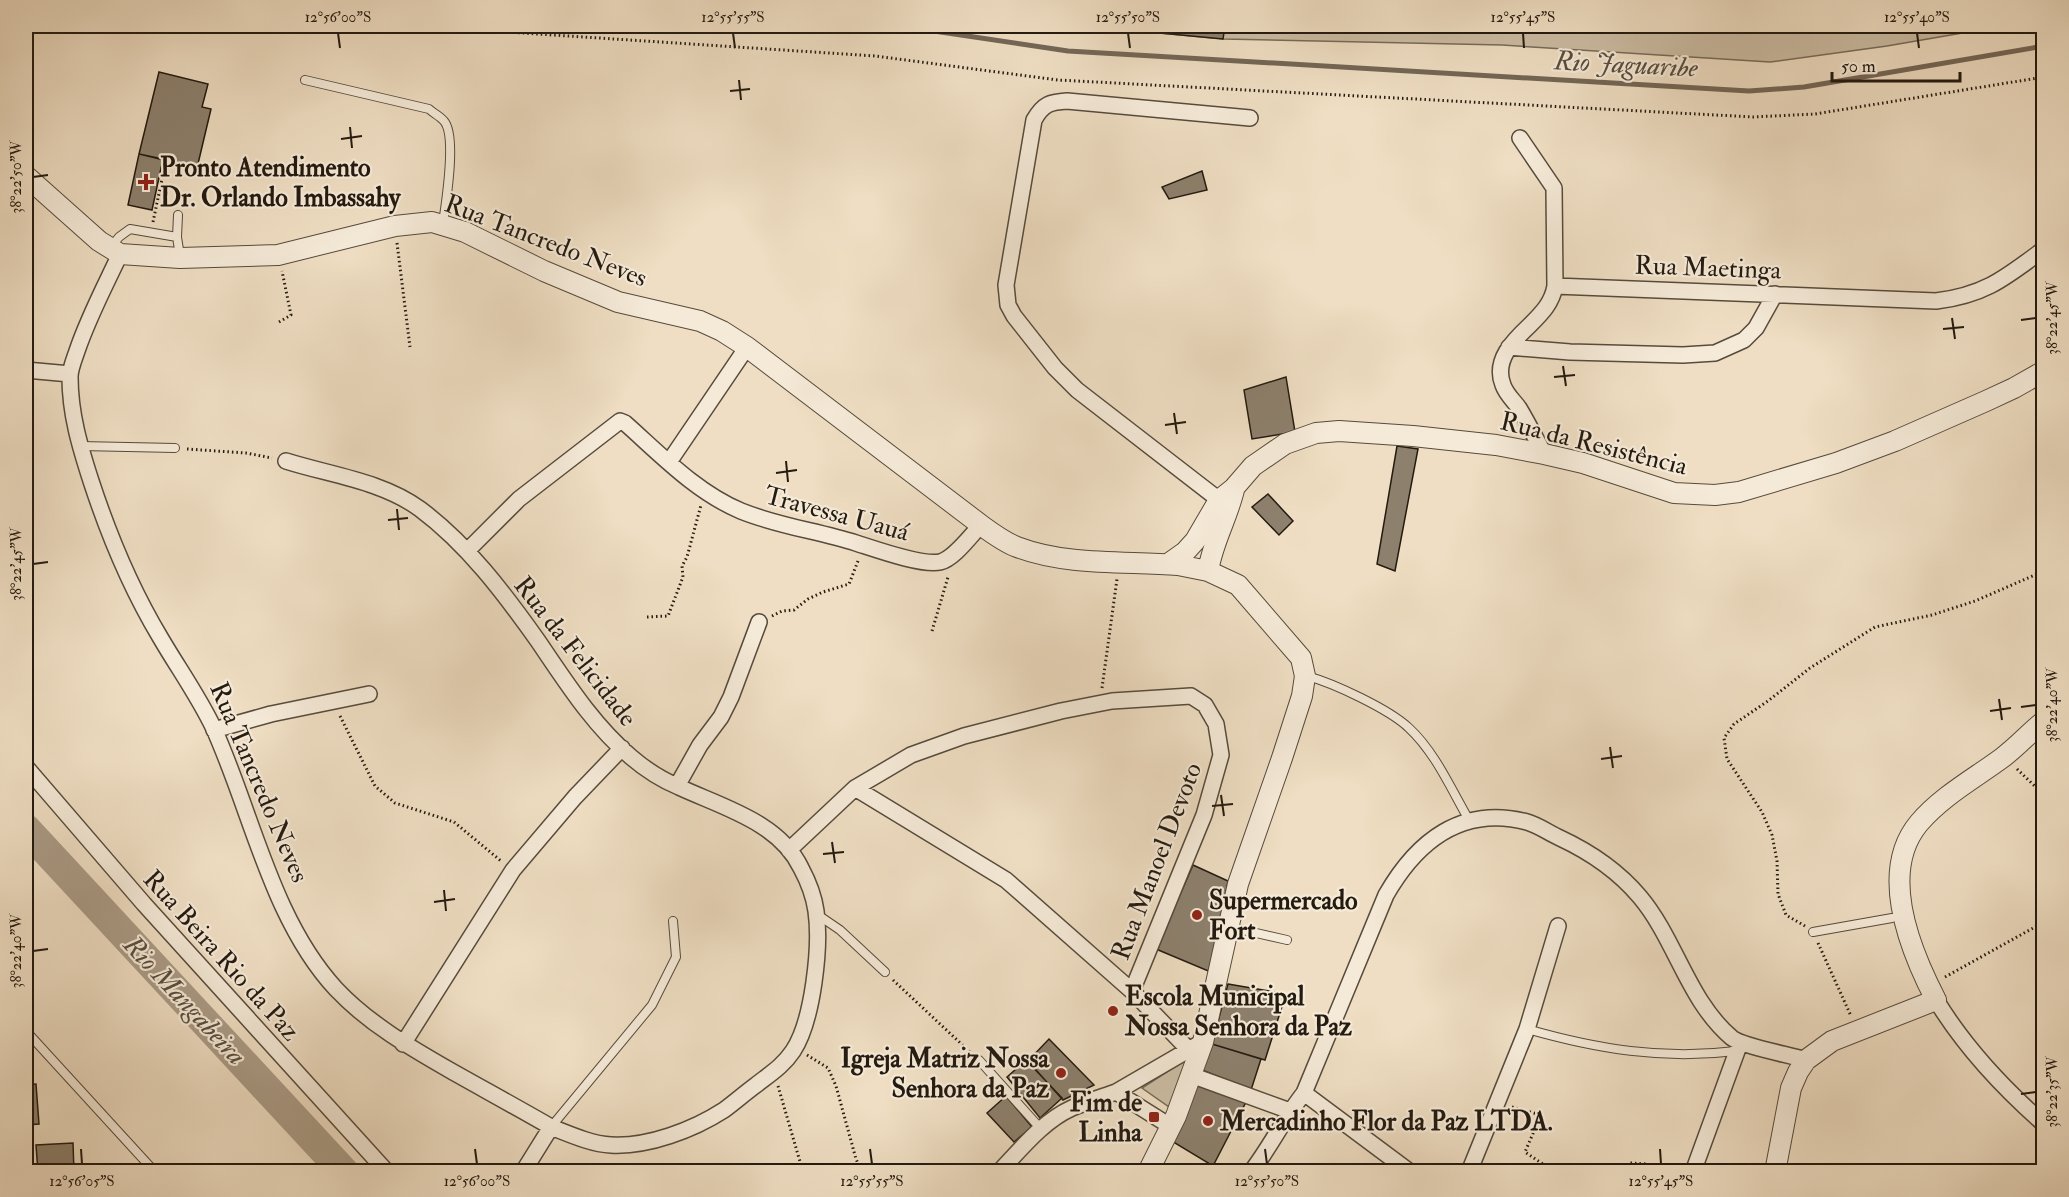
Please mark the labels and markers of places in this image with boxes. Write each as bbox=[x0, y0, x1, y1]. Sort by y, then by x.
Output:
place label: Pronto Atendimento Dr. Orlando Imbassahy bbox=[160, 152, 402, 215]
marker: Pronto Atendimento Dr. Orlando Imbassahy bbox=[137, 173, 155, 191]
place label: Supermercado Fort bbox=[1209, 885, 1358, 947]
marker: Supermercado Fort bbox=[1190, 908, 1204, 922]
place label: Escola Municipal Nossa Senhora da Paz bbox=[1124, 981, 1352, 1043]
marker: Escola Municipal Nossa Senhora da Paz bbox=[1106, 1004, 1120, 1018]
place label: Igreja Matriz Nossa Senhora da Paz bbox=[841, 1043, 1050, 1105]
marker: Igreja Matriz Nossa Senhora da Paz bbox=[1054, 1066, 1068, 1080]
place label: Fim de Linha bbox=[1070, 1087, 1143, 1149]
place label: Mercadinho Flor da Paz LTDA. bbox=[1219, 1106, 1553, 1138]
marker: Fim de Linha bbox=[1147, 1110, 1161, 1124]
marker: Mercadinho Flor da Paz LTDA. bbox=[1201, 1114, 1215, 1128]

